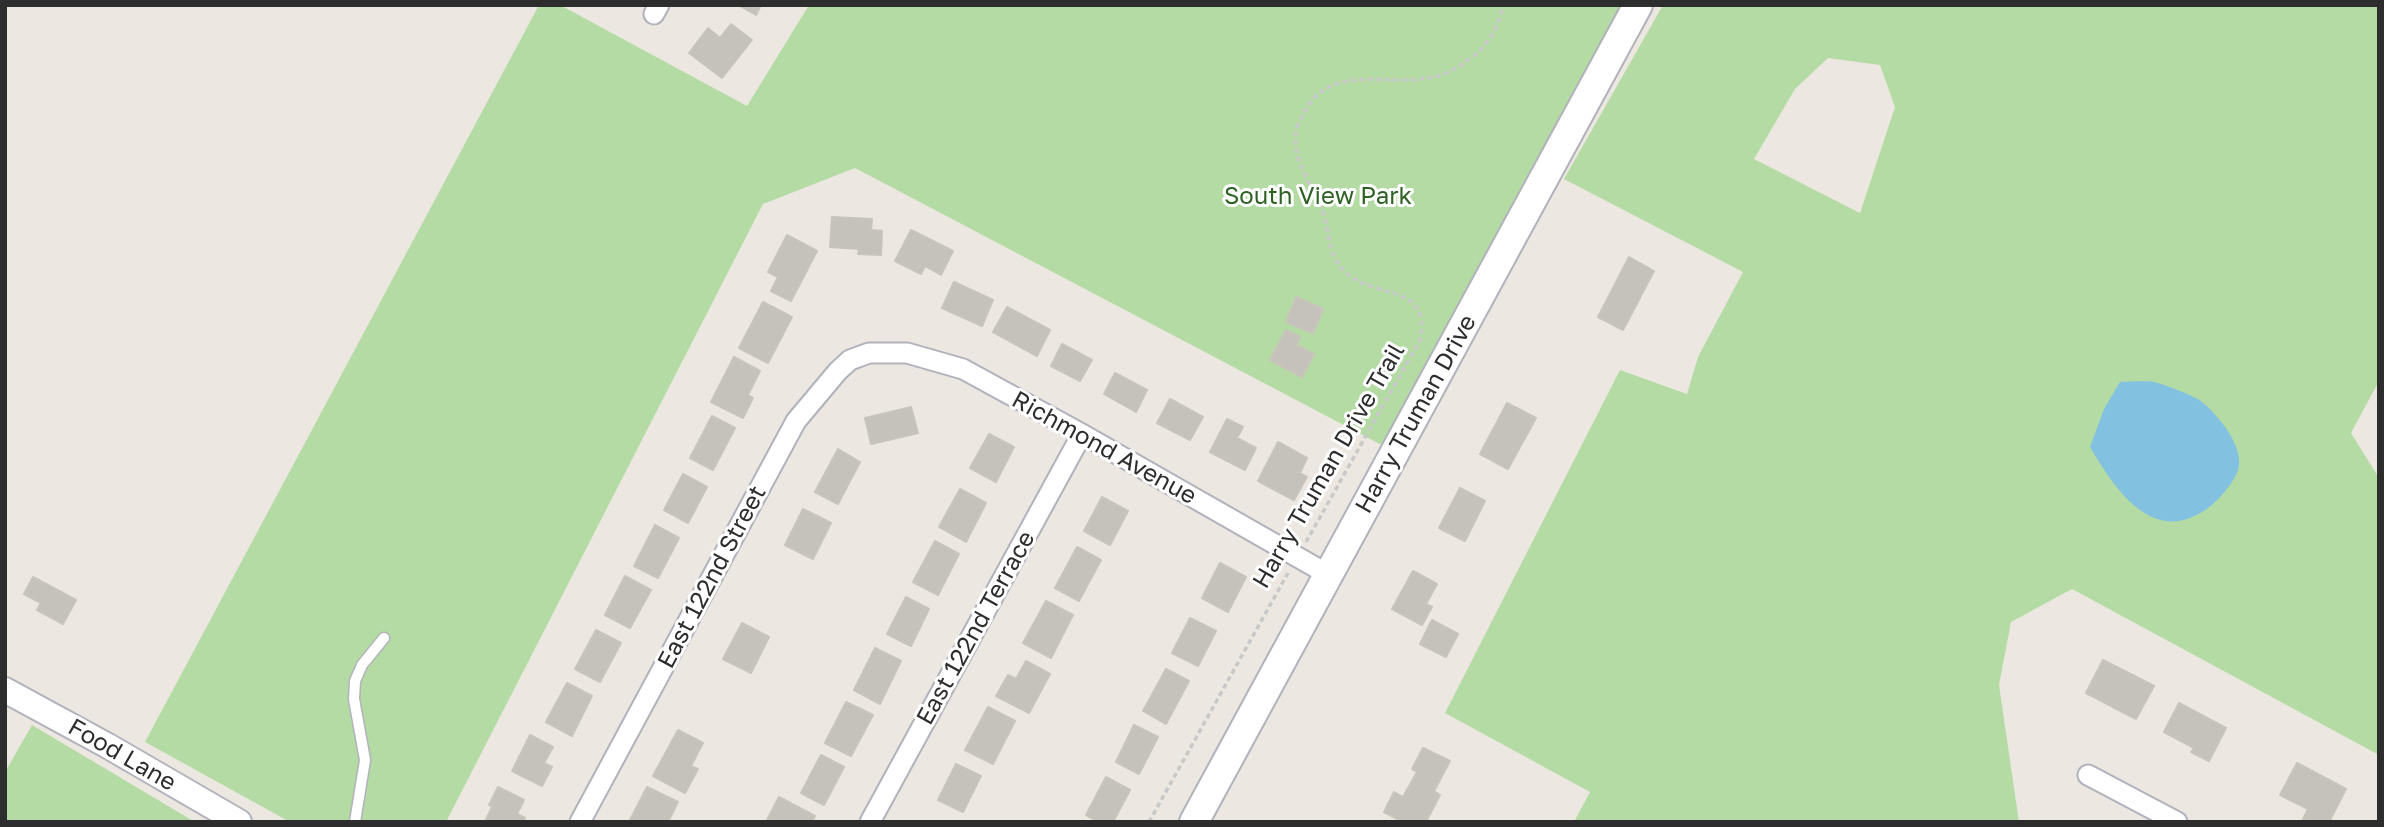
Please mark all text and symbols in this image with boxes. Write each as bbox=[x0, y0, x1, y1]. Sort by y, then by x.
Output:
park label: South View Park bbox=[1224, 182, 1412, 210]
street label: Harry Truman Drive bbox=[1350, 310, 1482, 518]
street label: Harry Truman Drive Trail bbox=[1247, 338, 1411, 594]
street label: Richmond Avenue bbox=[1007, 385, 1201, 511]
street label: East 122nd Street bbox=[652, 481, 772, 673]
street label: East 122nd Terrace bbox=[911, 526, 1041, 730]
street label: Food Lane bbox=[63, 713, 181, 797]

